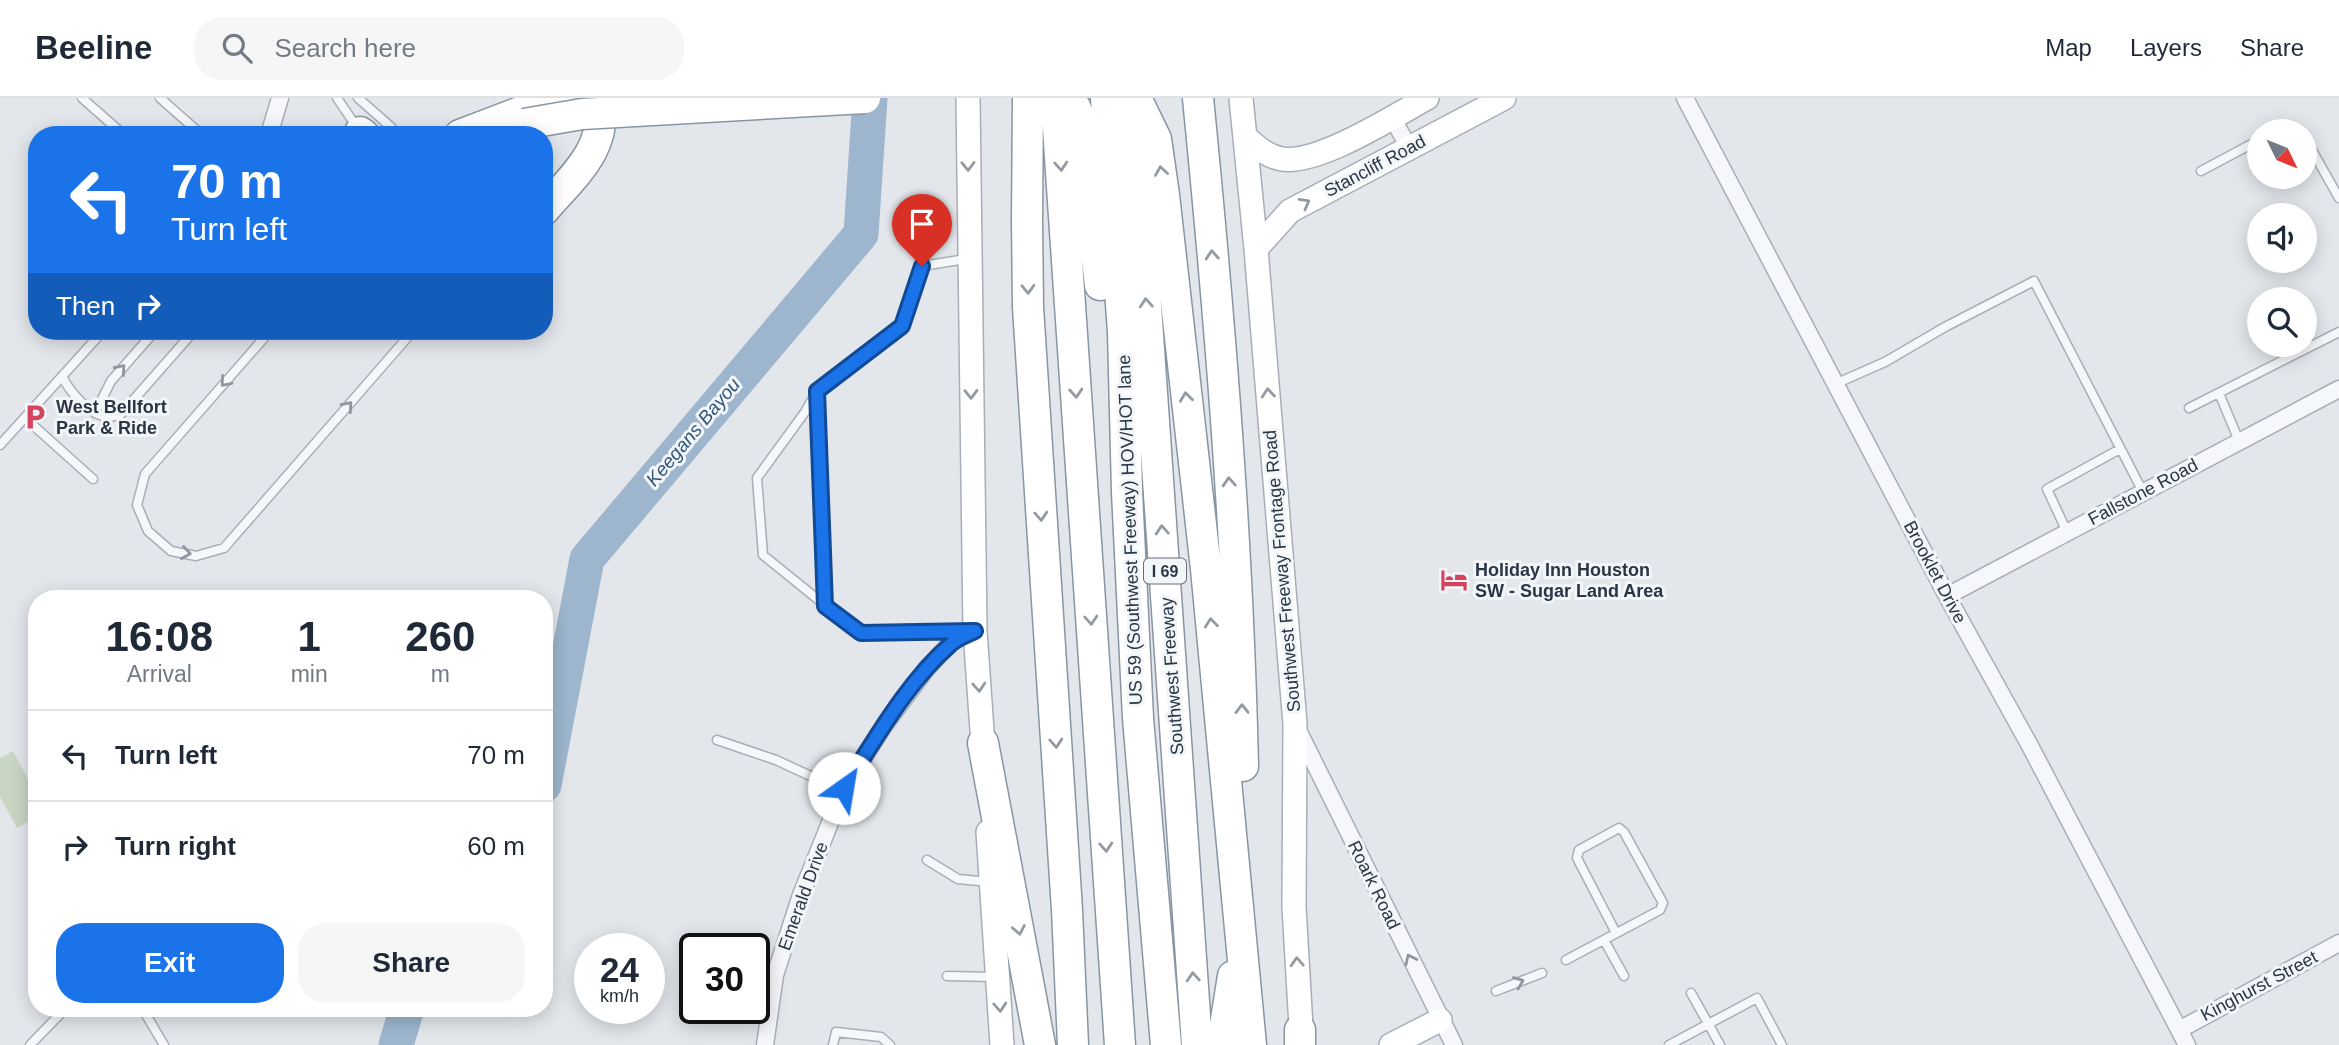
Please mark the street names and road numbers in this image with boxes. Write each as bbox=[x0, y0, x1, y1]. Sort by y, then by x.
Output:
street label: Stancliff Road bbox=[1321, 131, 1429, 201]
street label: US 59 (Southwest Freeway) HOV/HOT lane bbox=[1114, 354, 1146, 706]
street label: Southwest Freeway Frontage Road bbox=[1260, 429, 1304, 713]
street label: Fallstone Road bbox=[2085, 455, 2201, 529]
street label: Brooklet Drive bbox=[1900, 517, 1970, 627]
road number: I 69 bbox=[1144, 558, 1186, 584]
street label: Southwest Freeway bbox=[1157, 596, 1187, 756]
street label: Roark Road bbox=[1344, 837, 1404, 933]
street label: Emerald Drive bbox=[774, 839, 832, 953]
street label: Kinghurst Street bbox=[2197, 947, 2321, 1025]

